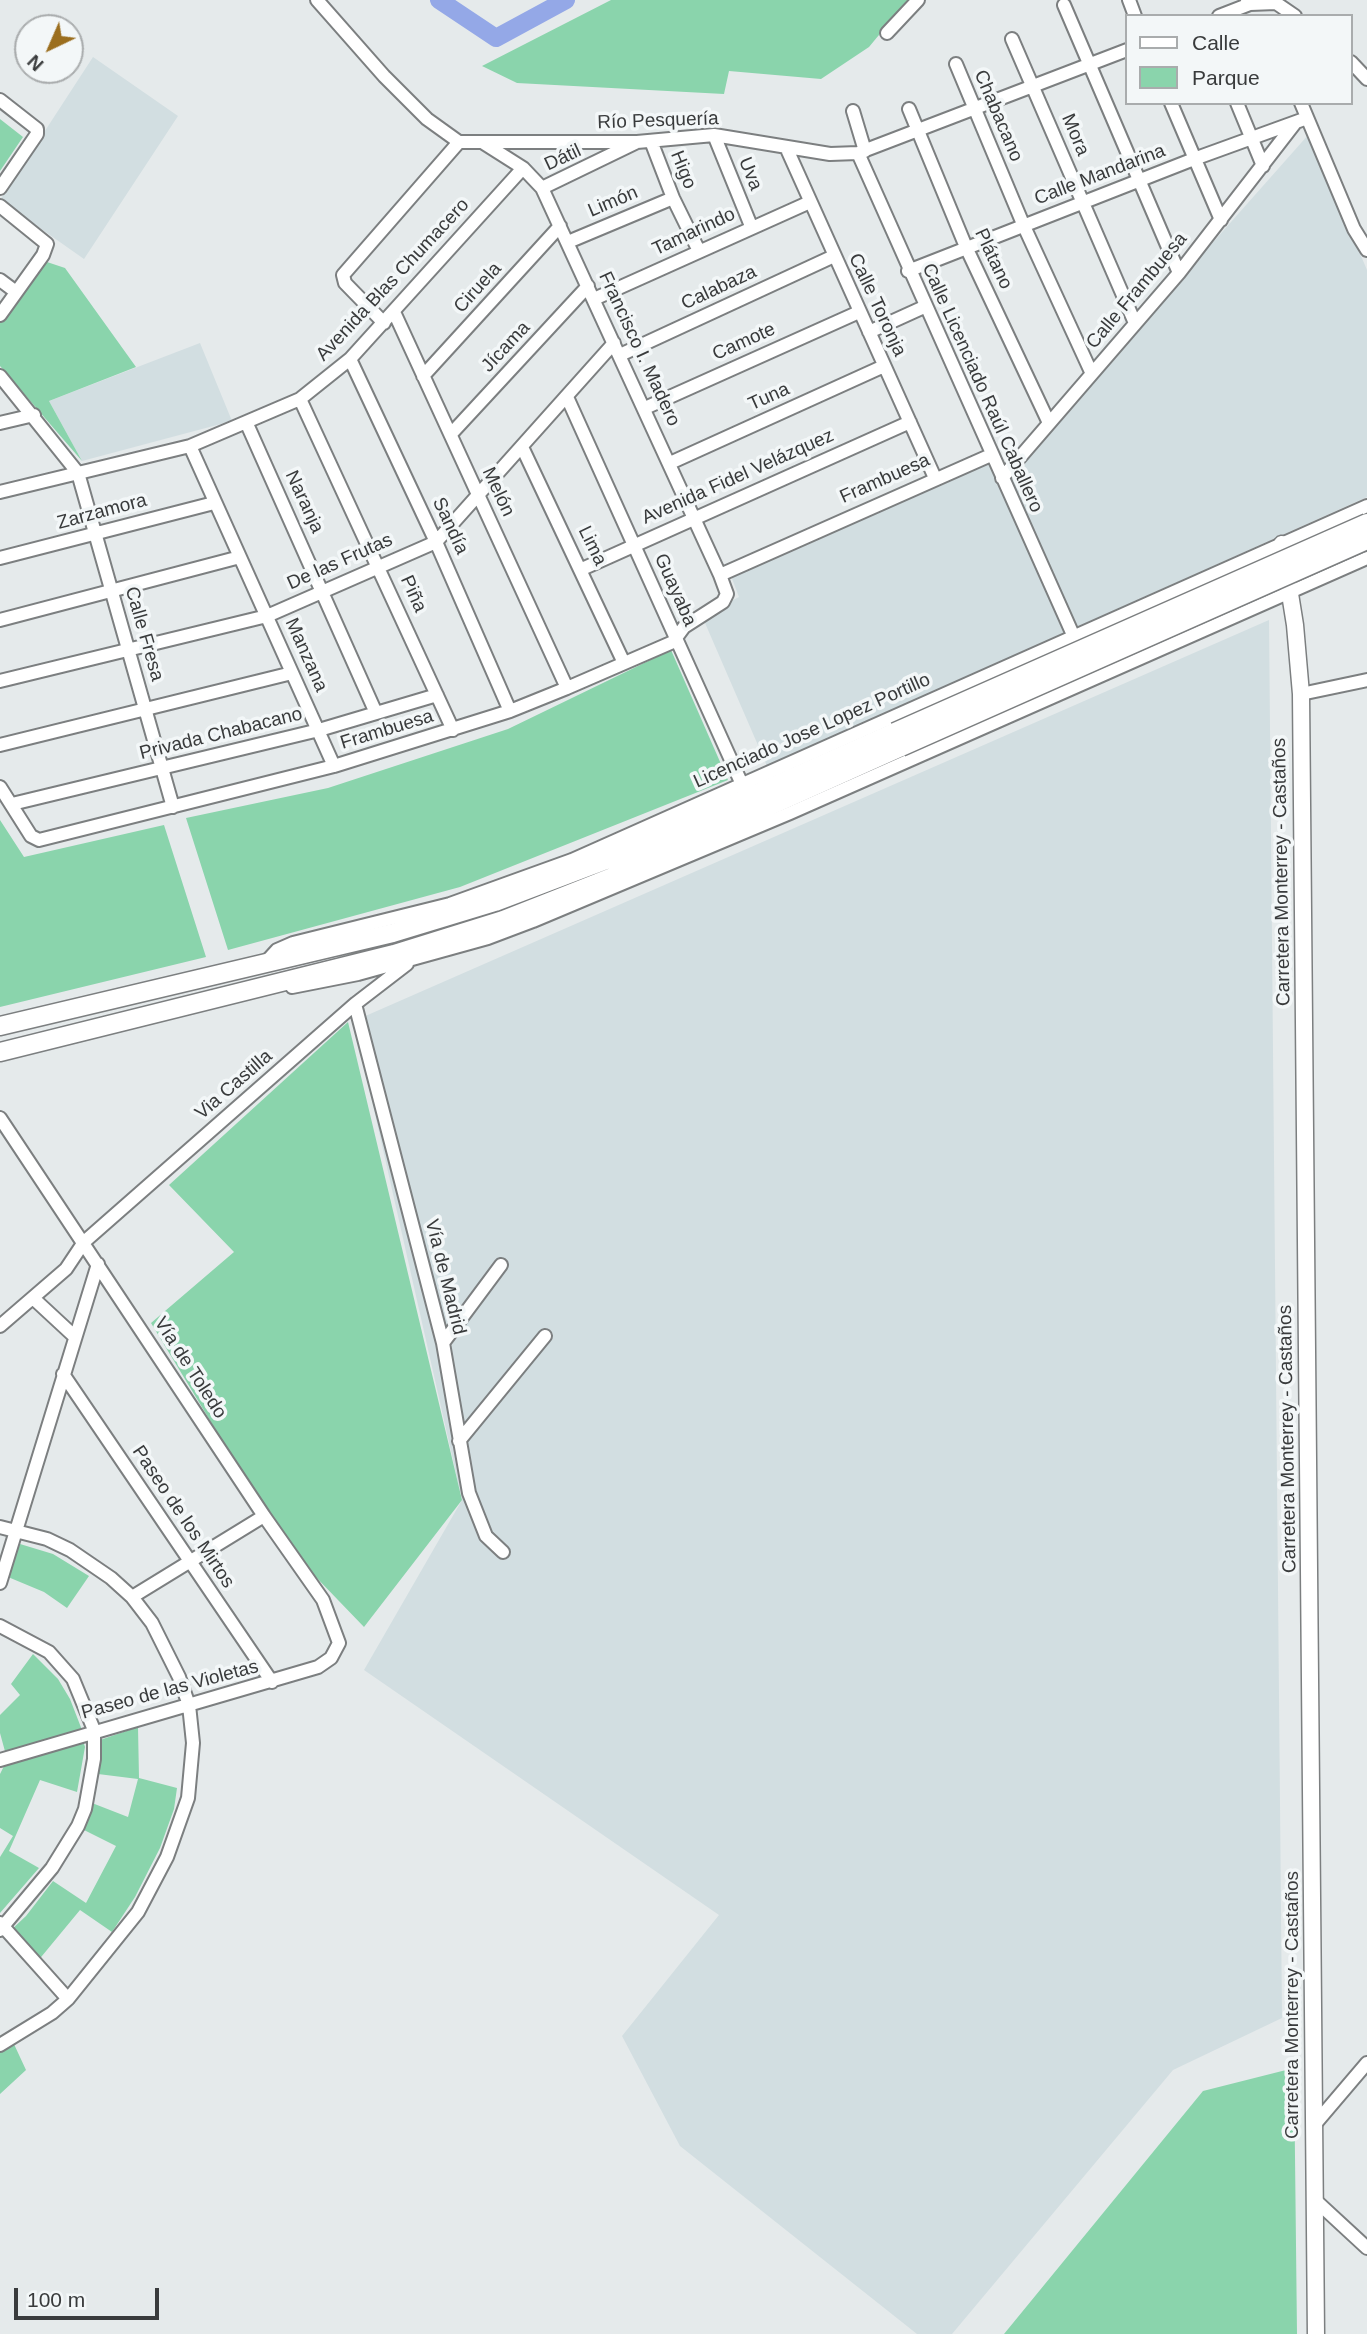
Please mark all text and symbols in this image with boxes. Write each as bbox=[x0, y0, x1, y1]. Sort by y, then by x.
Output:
north arrow bbox=[14, 14, 84, 84]
legend bbox=[1126, 14, 1353, 105]
text: Calle bbox=[1192, 31, 1240, 54]
text: N bbox=[23, 51, 48, 75]
text: Parque bbox=[1192, 66, 1260, 89]
street label: Chabacano bbox=[969, 67, 1027, 165]
street label: Río Pesquería bbox=[597, 107, 719, 135]
street label: Mora bbox=[1056, 111, 1094, 159]
street label: Dátil bbox=[541, 140, 585, 176]
street label: Calle Mandarina bbox=[1031, 140, 1169, 210]
street label: Higo bbox=[665, 148, 701, 192]
street label: Uva bbox=[733, 154, 767, 194]
street label: Limón bbox=[585, 181, 641, 223]
street label: Avenida Blas Chumacero bbox=[312, 194, 474, 366]
street label: Tamarindo bbox=[649, 203, 739, 261]
street label: Plátano bbox=[969, 225, 1017, 293]
street label: Calle Frambuesa bbox=[1082, 228, 1192, 354]
street label: Calle Toronja bbox=[843, 250, 911, 360]
street label: Ciruela bbox=[449, 258, 507, 318]
street label: Calle Licenciado Raúl Caballero bbox=[917, 260, 1047, 516]
street label: Calabaza bbox=[678, 261, 760, 315]
street label: Francisco I. Madero bbox=[593, 268, 685, 430]
street label: Jícama bbox=[477, 317, 535, 377]
street label: Camote bbox=[709, 318, 779, 366]
street label: Tuna bbox=[745, 378, 793, 416]
street label: Avenida Fidel Velázquez bbox=[638, 424, 838, 530]
street label: Frambuesa bbox=[836, 449, 934, 509]
street label: Melón bbox=[477, 464, 519, 520]
street label: Naranja bbox=[280, 467, 328, 537]
street label: Zarzamora bbox=[55, 489, 149, 535]
street label: Sandía bbox=[427, 494, 473, 558]
street label: Lima bbox=[573, 522, 611, 570]
street label: De las Frutas bbox=[284, 529, 396, 595]
street label: Guayaba bbox=[649, 550, 701, 630]
street label: Piña bbox=[395, 572, 431, 616]
street label: Calle Fresa bbox=[120, 584, 168, 684]
street label: Manzana bbox=[280, 615, 332, 695]
street label: Licenciado Jose Lopez Portillo bbox=[690, 668, 934, 794]
street label: Privada Chabacano bbox=[137, 703, 305, 765]
street label: Frambuesa bbox=[338, 705, 436, 755]
street label: Carretera Monterrey - Castaños bbox=[1268, 738, 1296, 1006]
street label: Via Castilla bbox=[191, 1045, 277, 1125]
street label: Vía de Madrid bbox=[420, 1217, 470, 1337]
street label: Carretera Monterrey - Castaños bbox=[1274, 1305, 1302, 1573]
street label: Vía de Toledo bbox=[149, 1313, 231, 1423]
street label: Paseo de los Mirtos bbox=[127, 1441, 239, 1593]
street label: Paseo de las Violetas bbox=[79, 1655, 261, 1725]
street label: Carretera Monterrey - Castaños bbox=[1282, 1871, 1304, 2139]
scale bar bbox=[18, 2274, 163, 2318]
text: 100 m bbox=[27, 2288, 85, 2311]

